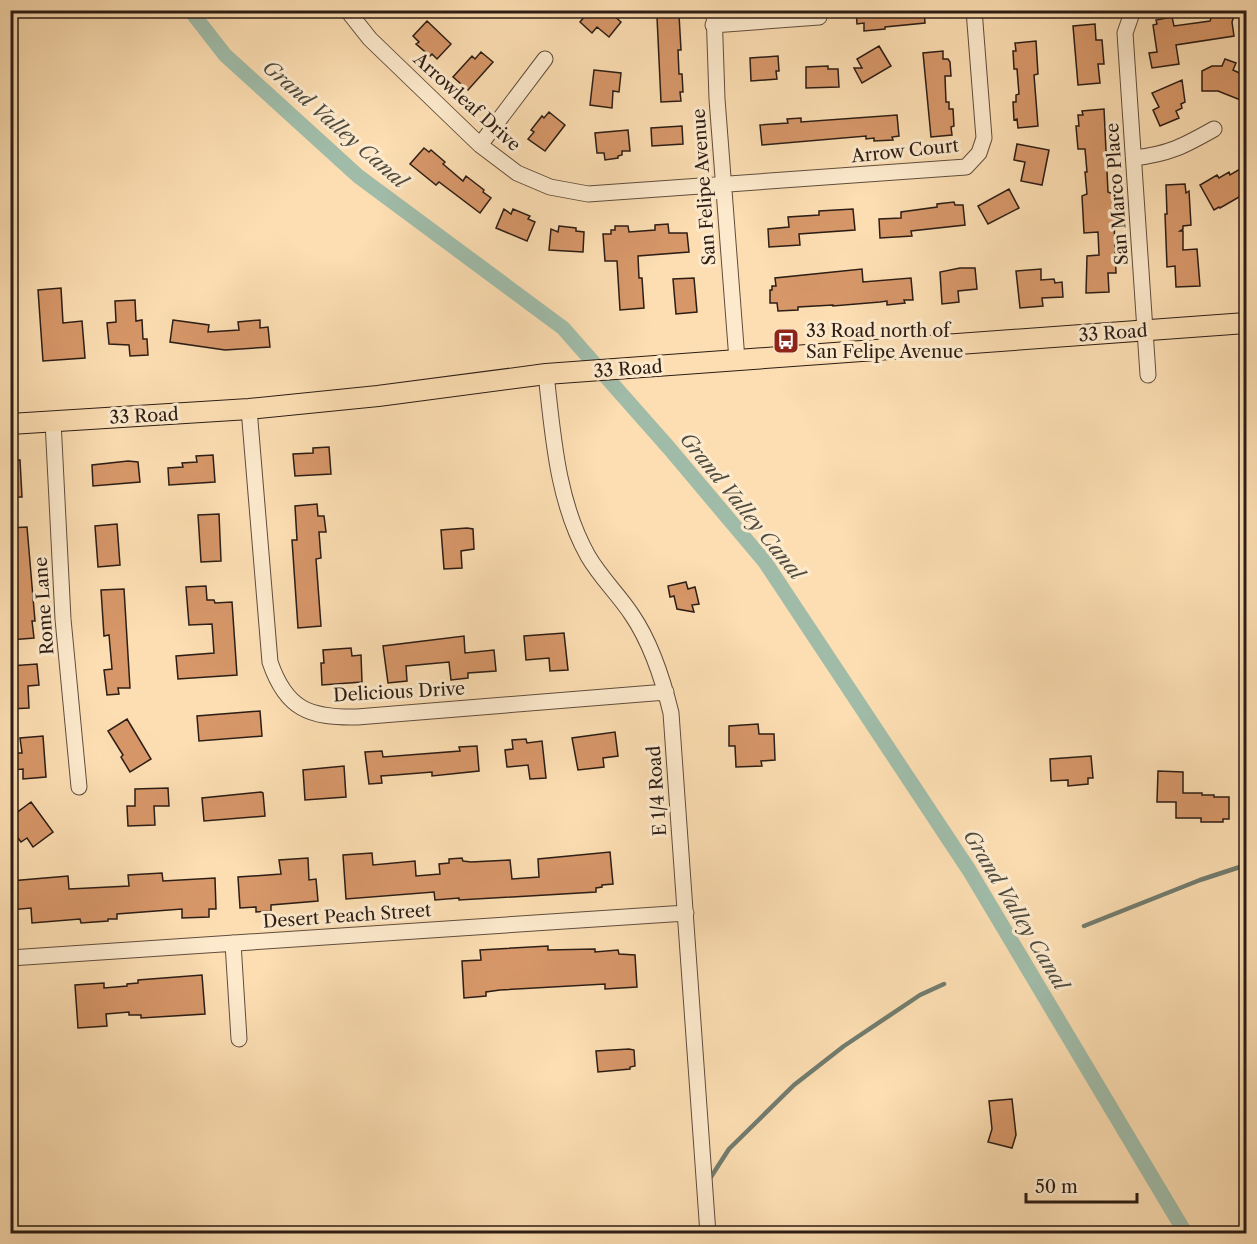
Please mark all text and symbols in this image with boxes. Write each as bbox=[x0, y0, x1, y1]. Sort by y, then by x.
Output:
street label: Arrowleaf Drive bbox=[408, 47, 525, 156]
water label: Grand Valley Canal bbox=[258, 55, 414, 195]
street label: San Felipe Avenue bbox=[688, 108, 720, 266]
street label: San Marco Place bbox=[1101, 122, 1133, 266]
street label: Arrow Court bbox=[849, 134, 960, 168]
place label: 33 Road north of San Felipe Avenue bbox=[806, 320, 963, 363]
street label: 33 Road bbox=[1078, 320, 1148, 346]
bus stop icon: 33 Road north of San Felipe Avenue bbox=[771, 326, 801, 356]
street label: 33 Road bbox=[593, 356, 663, 382]
street label: 33 Road bbox=[109, 403, 179, 429]
water label: Grand Valley Canal bbox=[675, 427, 811, 587]
street label: Rome Lane bbox=[30, 556, 58, 656]
street label: Delicious Drive bbox=[333, 678, 465, 706]
street label: E 1/4 Road bbox=[643, 745, 671, 837]
water label: Grand Valley Canal bbox=[959, 825, 1075, 997]
street label: Desert Peach Street bbox=[262, 899, 433, 933]
scale bar bbox=[1026, 1166, 1137, 1204]
text: 50 m bbox=[1035, 1176, 1078, 1198]

